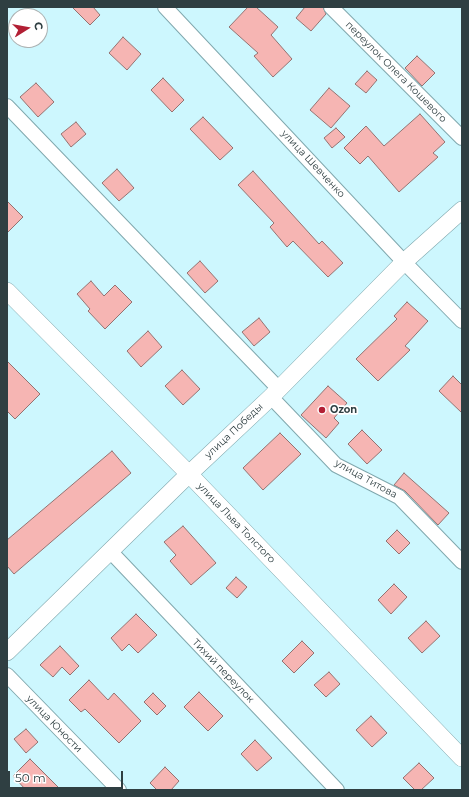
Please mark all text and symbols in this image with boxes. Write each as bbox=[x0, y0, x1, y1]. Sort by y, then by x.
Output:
north arrow bbox=[8, 8, 48, 48]
street label: переулок Олега Кошевого bbox=[343, 19, 449, 125]
text: С bbox=[31, 21, 46, 31]
street label: улица Шевченко bbox=[279, 128, 347, 200]
street label: улица Победы bbox=[202, 401, 266, 461]
place label: Ozon bbox=[330, 404, 357, 416]
marker: Ozon bbox=[317, 405, 327, 415]
street label: улица Титова bbox=[333, 457, 399, 501]
street label: улица Льва Толстого bbox=[194, 480, 278, 566]
street label: Тихий переулок bbox=[190, 637, 256, 705]
street label: улица Юности bbox=[24, 693, 84, 755]
scale bar bbox=[10, 763, 125, 789]
text: 50 m bbox=[15, 770, 46, 785]

